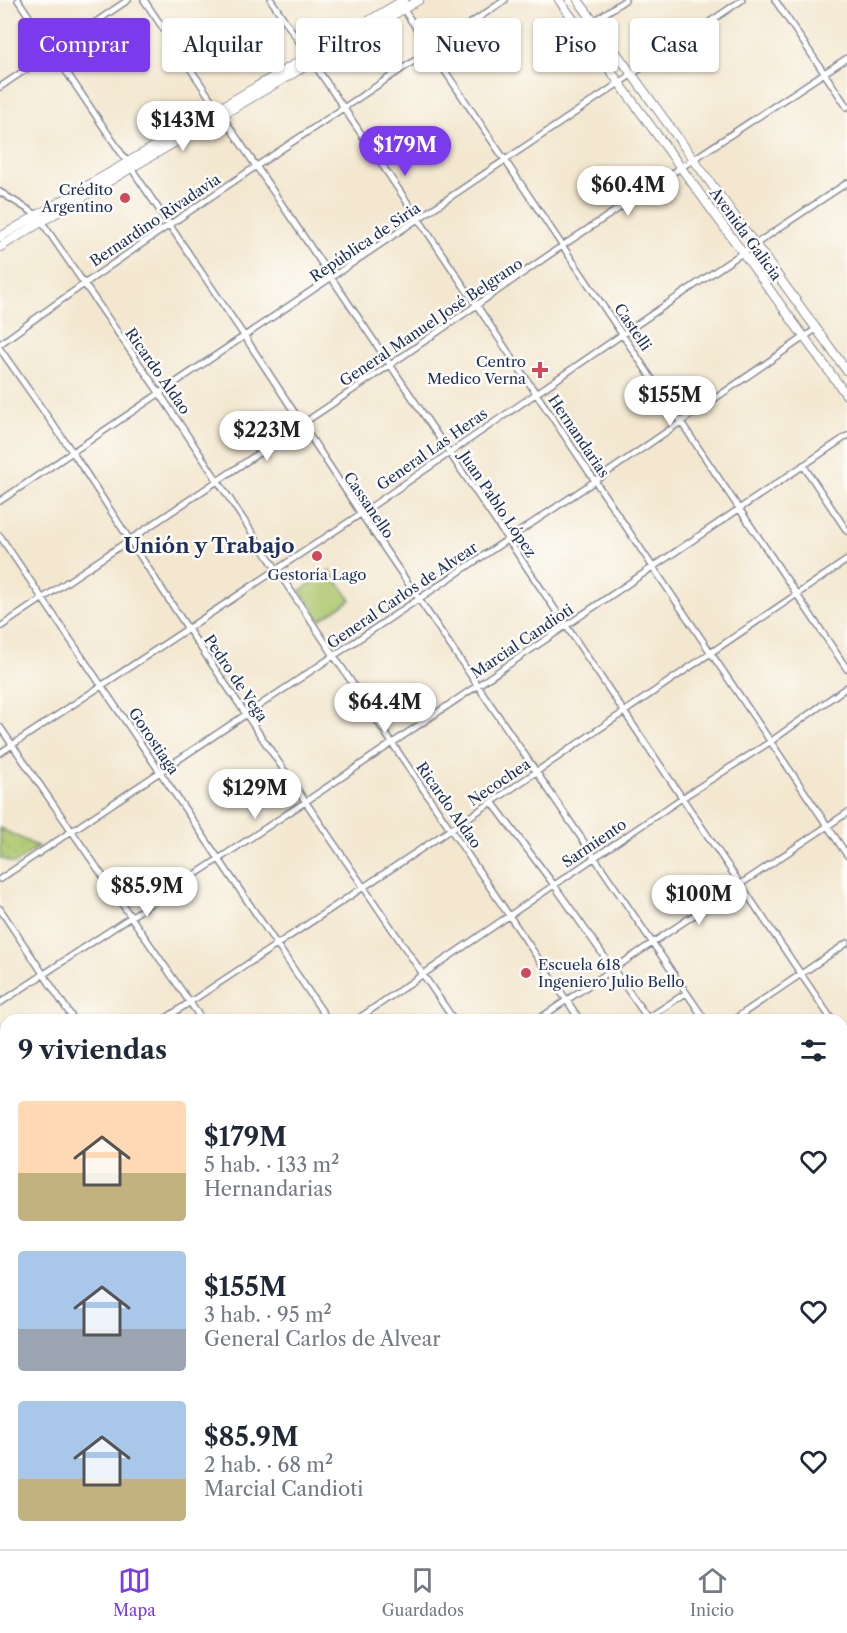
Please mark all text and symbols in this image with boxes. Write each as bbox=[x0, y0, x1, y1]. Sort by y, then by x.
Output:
chip: Comprar bbox=[18, 18, 150, 72]
chip: Alquilar bbox=[162, 18, 284, 72]
chip: Filtros bbox=[296, 18, 402, 72]
chip: Nuevo bbox=[414, 18, 521, 72]
chip: Piso bbox=[533, 18, 618, 72]
chip: Casa bbox=[630, 18, 719, 72]
pin: $143M bbox=[141, 101, 225, 152]
text: $143M bbox=[151, 108, 215, 132]
pin: $179M bbox=[363, 126, 447, 177]
text: $179M bbox=[373, 133, 437, 157]
pin: $60.4M bbox=[579, 166, 677, 217]
street label: Bernardino Rivadavia bbox=[86, 169, 224, 271]
text: $60.4M bbox=[591, 173, 665, 197]
place label: Crédito Argentino bbox=[41, 180, 113, 216]
street label: Avenida Galicia bbox=[705, 183, 786, 284]
marker: Crédito Argentino bbox=[118, 191, 132, 205]
street label: República de Siria bbox=[306, 198, 424, 286]
street label: General Manuel José Belgrano bbox=[336, 254, 526, 390]
street label: Castelli bbox=[610, 300, 656, 355]
street label: Ricardo Aldao bbox=[121, 324, 195, 418]
place label: Centro Medico Verna bbox=[427, 352, 526, 388]
marker: Centro Medico Verna bbox=[531, 361, 549, 379]
pin: $155M bbox=[628, 376, 712, 427]
text: $155M bbox=[638, 383, 702, 407]
street label: Hernandarias bbox=[544, 391, 614, 481]
street label: General Las Heras bbox=[373, 404, 491, 494]
pin: $223M bbox=[225, 411, 309, 462]
text: $223M bbox=[233, 418, 301, 442]
street label: Juan Pablo López bbox=[454, 445, 541, 561]
street label: Cassanello bbox=[340, 468, 398, 542]
district label: Unión y Trabajo bbox=[123, 533, 295, 558]
street label: General Carlos de Alvear bbox=[323, 537, 481, 653]
marker: Gestoría Lago bbox=[310, 549, 324, 563]
place label: Gestoría Lago bbox=[268, 565, 366, 584]
street label: Marcial Candioti bbox=[467, 599, 577, 682]
street label: Pedro de Vega bbox=[200, 631, 272, 725]
pin: $64.4M bbox=[336, 683, 434, 734]
text: $64.4M bbox=[348, 690, 422, 714]
street label: Gorostiaga bbox=[125, 704, 183, 778]
street label: Necochea bbox=[464, 754, 534, 810]
street label: Ricardo Aldao bbox=[412, 758, 486, 852]
pin: $129M bbox=[213, 769, 297, 820]
text: $129M bbox=[222, 776, 288, 800]
street label: Sarmiento bbox=[558, 814, 630, 872]
pin: $85.9M bbox=[98, 867, 196, 918]
text: $85.9M bbox=[111, 874, 183, 898]
pin: $100M bbox=[657, 875, 741, 926]
text: $100M bbox=[666, 882, 732, 906]
place label: Escuela 618 Ingeniero Julio Bello bbox=[538, 955, 685, 991]
marker: Escuela 618 Ingeniero Julio Bello bbox=[519, 966, 533, 980]
text: 9 viviendas bbox=[18, 1034, 167, 1066]
icon: filters bbox=[797, 1034, 830, 1067]
text: $179M bbox=[204, 1121, 287, 1153]
icon: home bbox=[66, 1125, 138, 1197]
icon: heart bbox=[797, 1145, 830, 1178]
text: 5 hab. · 133 m² bbox=[204, 1153, 339, 1177]
text: Hernandarias bbox=[204, 1177, 332, 1201]
text: $155M bbox=[204, 1271, 287, 1303]
icon: home bbox=[66, 1275, 138, 1347]
icon: heart bbox=[797, 1295, 830, 1328]
text: 3 hab. · 95 m² bbox=[204, 1303, 332, 1327]
text: General Carlos de Alvear bbox=[204, 1327, 441, 1351]
text: $85.9M bbox=[204, 1421, 299, 1453]
icon: home bbox=[66, 1425, 138, 1497]
icon: heart bbox=[797, 1445, 830, 1478]
text: 2 hab. · 68 m² bbox=[204, 1453, 333, 1477]
text: Marcial Candioti bbox=[204, 1477, 363, 1501]
tab: Mapa bbox=[113, 1564, 156, 1620]
tab: Guardados bbox=[382, 1564, 464, 1620]
tab: Inicio bbox=[690, 1564, 734, 1620]

